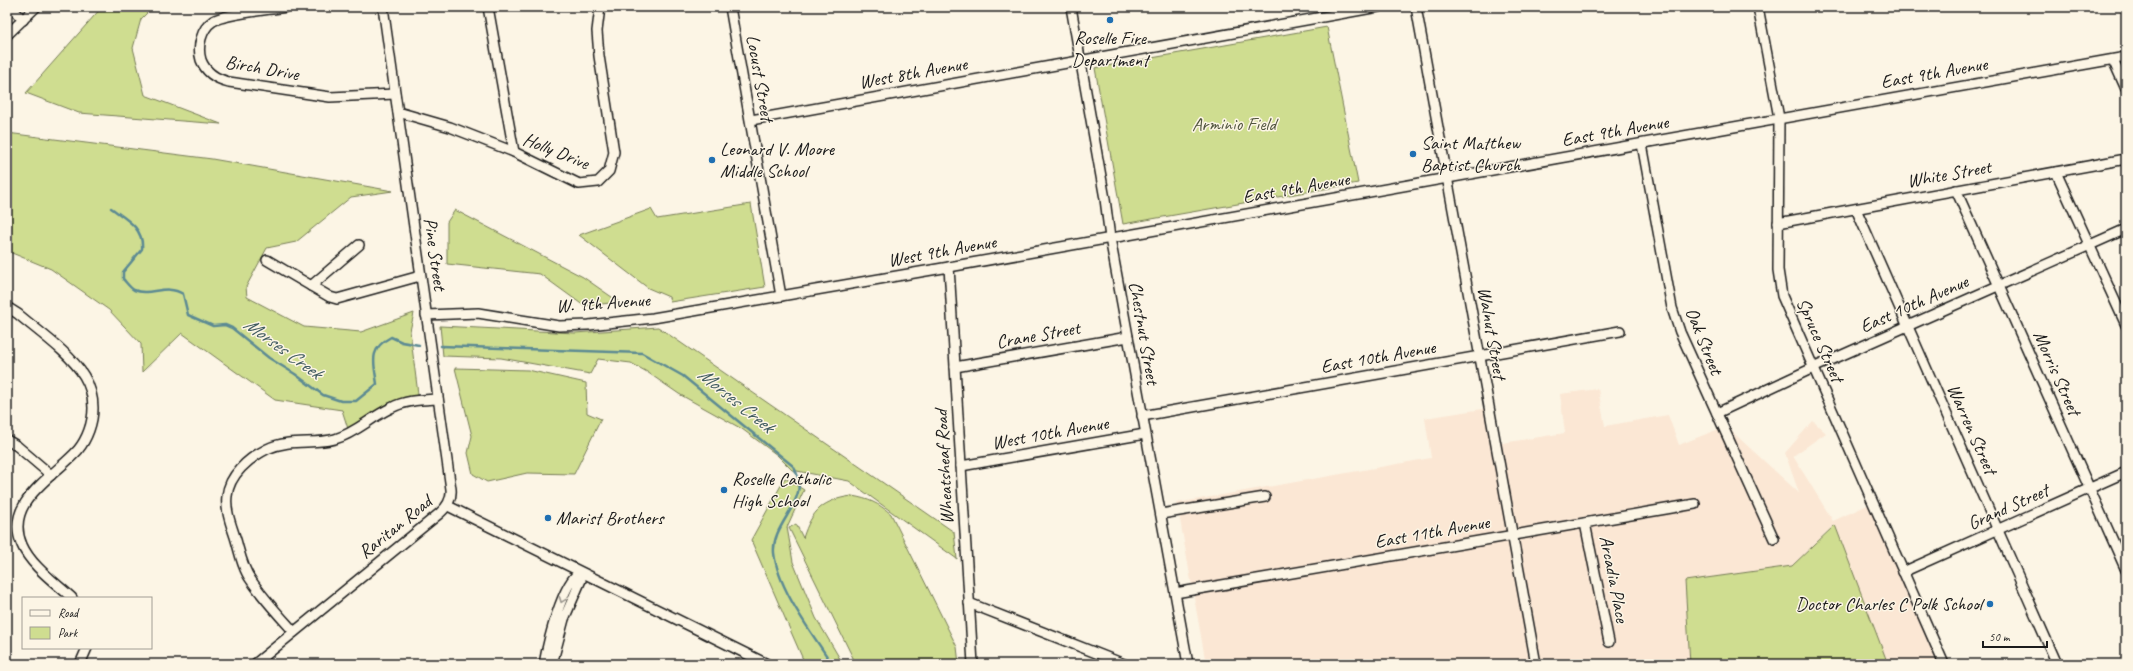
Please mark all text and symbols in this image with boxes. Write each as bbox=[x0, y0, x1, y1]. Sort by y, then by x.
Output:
marker: Roselle Fire Department bbox=[1105, 15, 1115, 25]
place label: Roselle Fire Department bbox=[1072, 26, 1151, 72]
street label: Locust Street bbox=[741, 33, 780, 126]
street label: Birch Drive bbox=[223, 50, 302, 87]
street label: West 8th Avenue bbox=[857, 51, 971, 94]
street label: East 9th Avenue bbox=[1879, 52, 1991, 94]
street label: East 9th Avenue bbox=[1560, 110, 1672, 152]
park label: Arminio Field bbox=[1192, 112, 1280, 136]
street label: Holly Drive bbox=[520, 127, 594, 176]
place label: Saint Matthew Baptist Church bbox=[1421, 131, 1522, 177]
place label: Leonard V. Moore Middle School bbox=[720, 137, 836, 183]
marker: Saint Matthew Baptist Church bbox=[1408, 149, 1418, 159]
marker: Leonard V. Moore Middle School bbox=[707, 155, 717, 165]
street label: White Street bbox=[1905, 155, 1994, 193]
street label: East 9th Avenue bbox=[1241, 167, 1353, 209]
street label: Pine Street bbox=[418, 216, 452, 293]
street label: West 9th Avenue bbox=[886, 229, 1000, 272]
street label: East 10th Avenue bbox=[1856, 269, 1974, 339]
street label: Chestnut Street bbox=[1123, 280, 1165, 388]
street label: Walnut Street bbox=[1472, 285, 1512, 384]
street label: W. 9th Avenue bbox=[555, 288, 652, 318]
street label: Spruce Street bbox=[1791, 294, 1850, 388]
street label: Oak Street bbox=[1680, 304, 1729, 380]
water label: Morses Creek bbox=[239, 311, 330, 387]
street label: Crane Street bbox=[994, 316, 1083, 354]
street label: Morris Street bbox=[2028, 327, 2087, 421]
street label: East 10th Avenue bbox=[1319, 335, 1439, 379]
water label: Morses Creek bbox=[693, 362, 782, 441]
street label: Warren Street bbox=[1941, 380, 2004, 480]
street label: Wheatsheaf Road bbox=[929, 406, 959, 525]
street label: West 10th Avenue bbox=[990, 411, 1112, 455]
place label: Roselle Catholic High School bbox=[732, 467, 832, 513]
street label: Grand Street bbox=[1964, 477, 2055, 535]
marker: Roselle Catholic High School bbox=[719, 485, 729, 495]
street label: Raritan Road bbox=[353, 488, 439, 564]
place label: Marist Brothers bbox=[556, 506, 665, 530]
street label: East 11th Avenue bbox=[1373, 510, 1493, 554]
marker: Marist Brothers bbox=[543, 513, 553, 523]
street label: Arcadia Place bbox=[1594, 534, 1635, 626]
place label: Doctor Charles C Polk School bbox=[1796, 592, 1986, 616]
legend bbox=[22, 597, 152, 649]
one-way arrow bbox=[559, 597, 567, 604]
marker: Doctor Charles C Polk School bbox=[1985, 599, 1995, 609]
text: Road bbox=[58, 605, 80, 621]
scale bar bbox=[1983, 623, 2047, 649]
text: Park bbox=[58, 625, 79, 641]
text: 50 m bbox=[1989, 629, 2011, 645]

